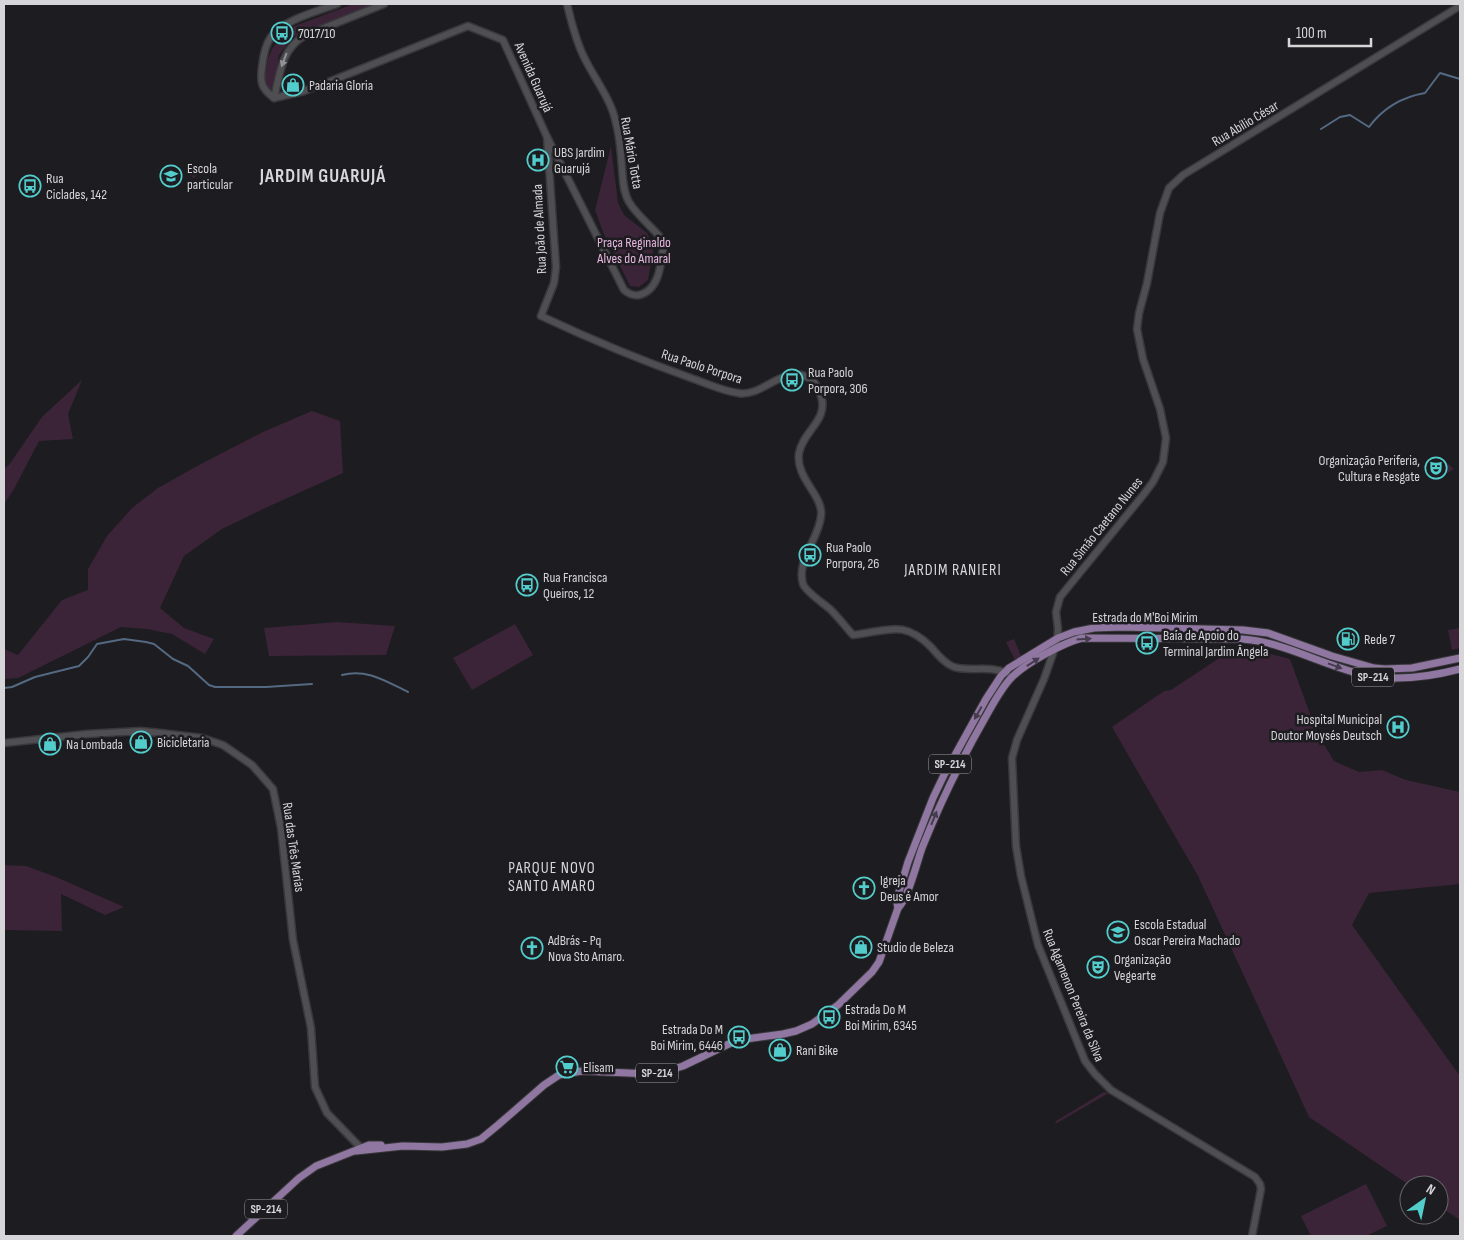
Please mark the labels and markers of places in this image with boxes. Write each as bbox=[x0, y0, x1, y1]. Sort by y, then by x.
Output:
bus stop icon: 7017/10 bbox=[270, 21, 294, 45]
place label: 7017/10 bbox=[298, 25, 335, 42]
shop icon: Padaria Gloria bbox=[281, 73, 305, 97]
place label: Padaria Gloria bbox=[309, 77, 373, 94]
place label: UBS Jardim Guarujá bbox=[554, 144, 605, 177]
hospital icon: UBS Jardim Guarujá bbox=[526, 148, 550, 172]
place label: Escola particular bbox=[187, 160, 233, 193]
school or university icon: Escola particular bbox=[159, 164, 183, 188]
place label: Rua Ciclades, 142 bbox=[46, 170, 107, 203]
bus stop icon: Rua Ciclades, 142 bbox=[18, 174, 42, 198]
place label: Rua Paolo Porpora, 306 bbox=[808, 364, 868, 397]
bus stop icon: Rua Paolo Porpora, 306 bbox=[780, 368, 804, 392]
place label: Organização Periferia, Cultura e Resgate bbox=[1319, 452, 1420, 485]
theatre icon: Organização Periferia, Cultura e Resgate bbox=[1424, 456, 1448, 480]
place label: Rua Paolo Porpora, 26 bbox=[826, 539, 879, 572]
bus stop icon: Rua Paolo Porpora, 26 bbox=[798, 543, 822, 567]
place label: Rua Francisca Queiros, 12 bbox=[543, 569, 607, 602]
bus stop icon: Rua Francisca Queiros, 12 bbox=[515, 573, 539, 597]
place label: Baía de Apoio do Terminal Jardim Ângela bbox=[1163, 627, 1268, 660]
fuel station icon: Rede 7 bbox=[1336, 627, 1360, 651]
bus stop icon: Baía de Apoio do Terminal Jardim Ângela bbox=[1135, 631, 1159, 655]
place label: Rede 7 bbox=[1364, 631, 1396, 648]
place label: Hospital Municipal Doutor Moysés Deutsch bbox=[1271, 711, 1382, 744]
hospital icon: Hospital Municipal Doutor Moysés Deutsch bbox=[1386, 715, 1410, 739]
shop icon: Bicicletaria bbox=[129, 730, 153, 754]
shop icon: Na Lombada bbox=[38, 732, 62, 756]
place label: Bicicletaria bbox=[157, 734, 209, 751]
place label: Na Lombada bbox=[66, 736, 123, 753]
place label: Igreja Deus é Amor bbox=[880, 872, 939, 905]
church icon: Igreja Deus é Amor bbox=[852, 876, 876, 900]
place label: Escola Estadual Oscar Pereira Machado bbox=[1134, 916, 1240, 949]
school or university icon: Escola Estadual Oscar Pereira Machado bbox=[1106, 920, 1130, 944]
place label: AdBrás - Pq Nova Sto Amaro. bbox=[547, 932, 625, 965]
shop icon: Studio de Beleza bbox=[849, 935, 873, 959]
church icon: AdBrás - Pq Nova Sto Amaro. bbox=[520, 936, 544, 960]
place label: Studio de Beleza bbox=[877, 939, 954, 956]
place label: Organização Vegearte bbox=[1114, 951, 1171, 984]
theatre icon: Organização Vegearte bbox=[1086, 955, 1110, 979]
place label: Estrada Do M Boi Mirim, 6345 bbox=[845, 1001, 917, 1034]
bus stop icon: Estrada Do M Boi Mirim, 6345 bbox=[817, 1005, 841, 1029]
place label: Estrada Do M Boi Mirim, 6446 bbox=[650, 1021, 723, 1054]
bus stop icon: Estrada Do M Boi Mirim, 6446 bbox=[727, 1025, 751, 1049]
shop icon: Rani Bike bbox=[768, 1038, 792, 1062]
place label: Rani Bike bbox=[796, 1042, 838, 1059]
supermarket icon: Elisam bbox=[555, 1055, 579, 1079]
place label: Elisam bbox=[583, 1059, 614, 1076]

